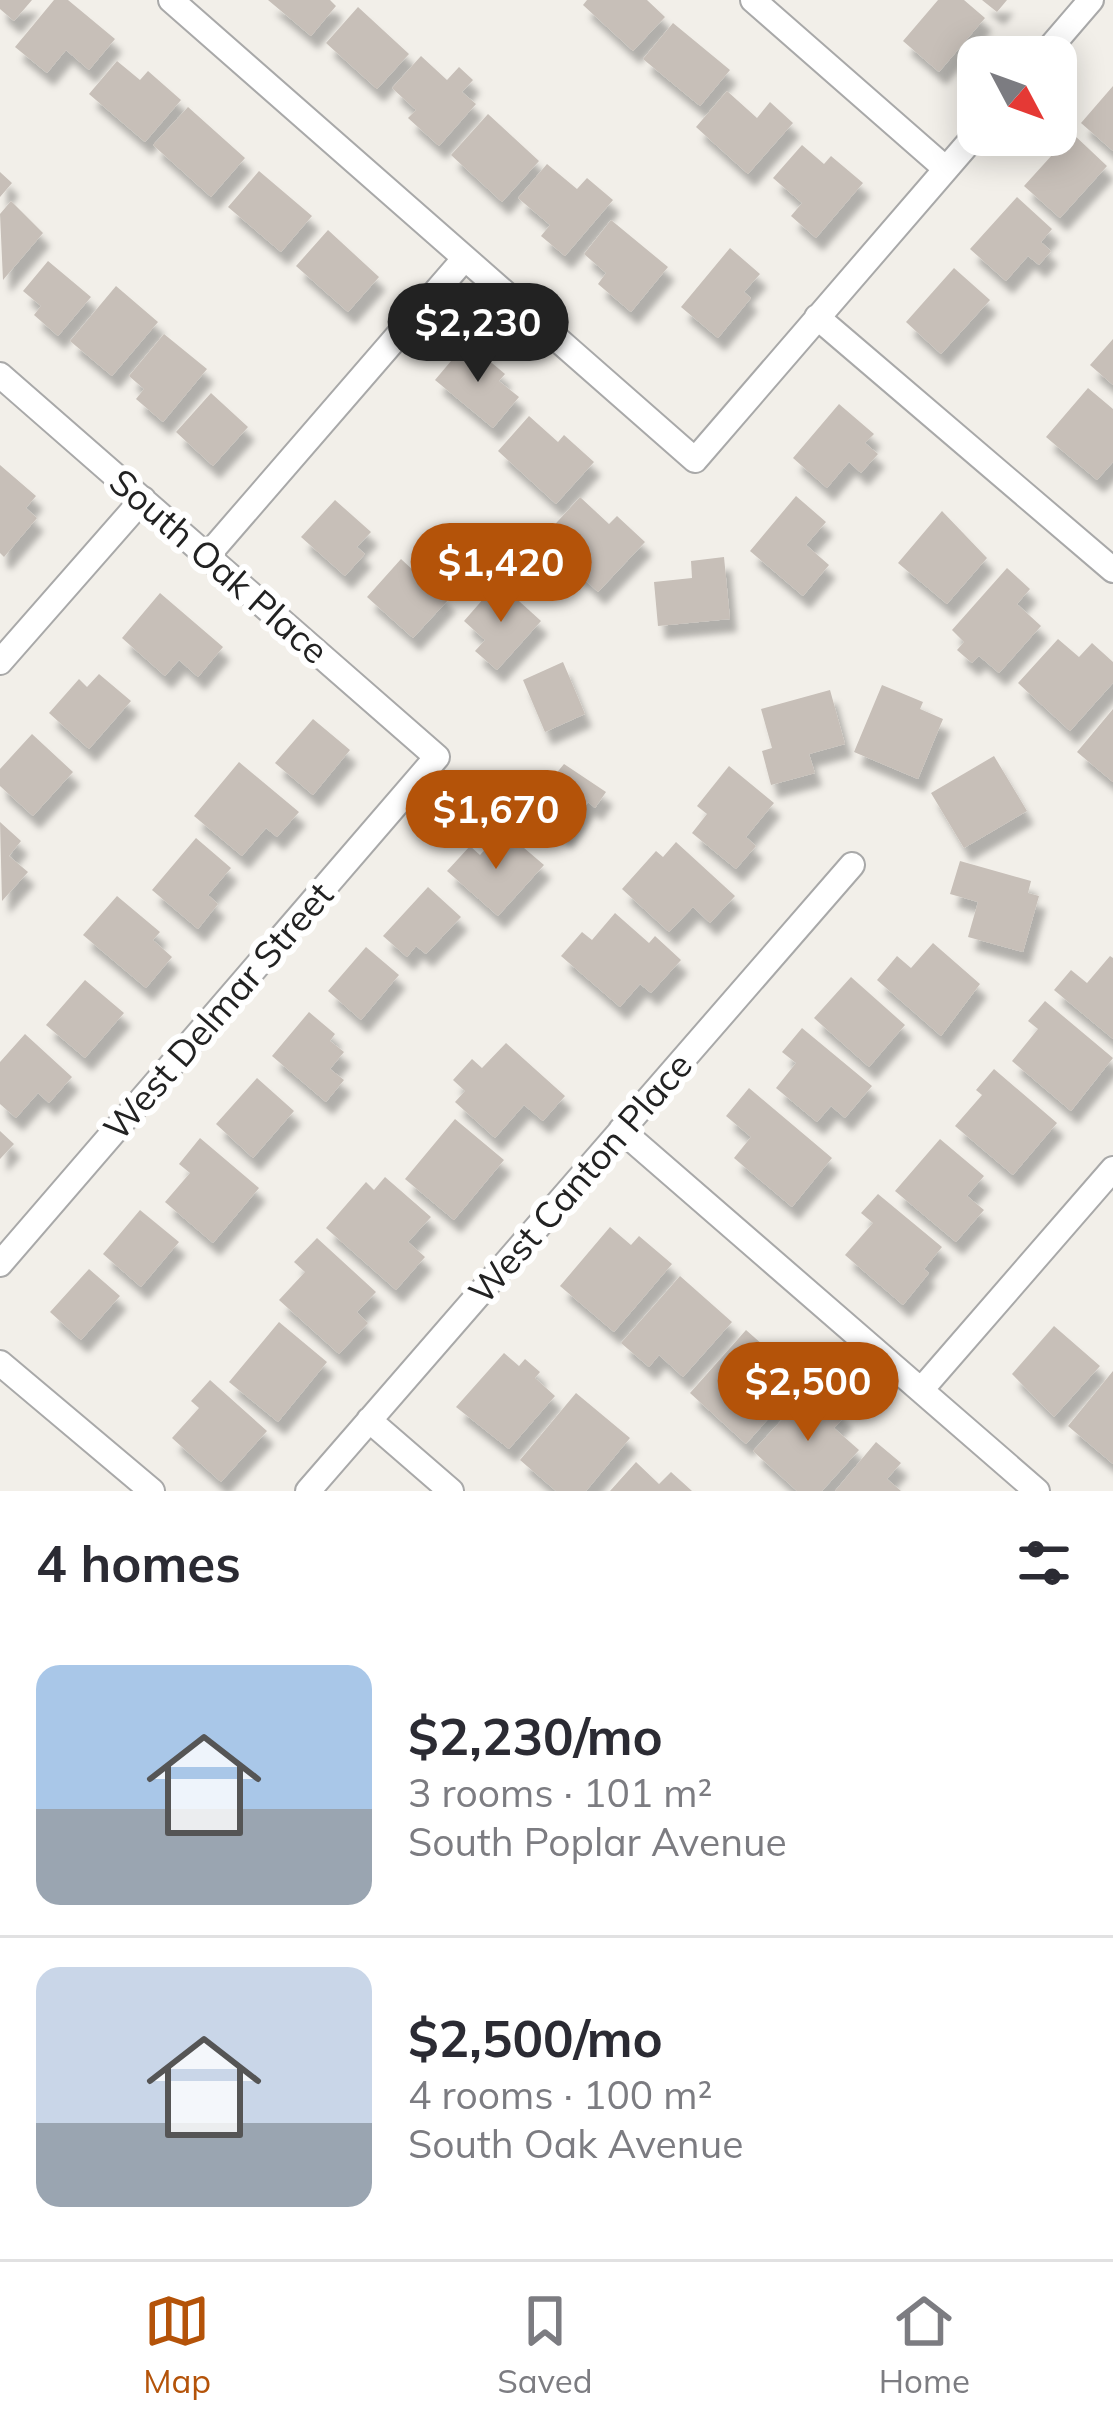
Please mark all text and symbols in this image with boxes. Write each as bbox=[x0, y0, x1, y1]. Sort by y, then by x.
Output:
north arrow bbox=[957, 36, 1077, 156]
map controls bbox=[957, 36, 1077, 156]
pin: $2,230 bbox=[380, 283, 576, 385]
text: $2,230 bbox=[415, 297, 541, 346]
street label: South Oak Place bbox=[101, 458, 338, 673]
pin: $1,420 bbox=[403, 523, 599, 625]
text: $1,420 bbox=[438, 537, 564, 586]
pin: $1,670 bbox=[398, 770, 594, 872]
text: $1,670 bbox=[433, 784, 559, 833]
street label: West Delmar Street bbox=[93, 872, 342, 1149]
street label: West Canton Place bbox=[458, 1043, 701, 1312]
pin: $2,500 bbox=[710, 1342, 906, 1444]
text: $2,500 bbox=[745, 1356, 871, 1405]
icon: filters bbox=[1011, 1530, 1077, 1596]
text: 4 homes bbox=[36, 1531, 241, 1595]
text: $2,230/mo bbox=[408, 1704, 663, 1768]
icon: home bbox=[132, 1713, 276, 1857]
text: 3 rooms · 101 m² bbox=[408, 1768, 712, 1817]
text: South Poplar Avenue bbox=[408, 1817, 787, 1866]
text: $2,500/mo bbox=[408, 2006, 663, 2070]
icon: home bbox=[132, 2015, 276, 2159]
text: 4 rooms · 100 m² bbox=[408, 2070, 712, 2119]
text: South Oak Avenue bbox=[408, 2119, 743, 2168]
tab: Map bbox=[143, 2288, 211, 2401]
tab: Saved bbox=[497, 2288, 593, 2401]
tab: Home bbox=[879, 2288, 970, 2401]

